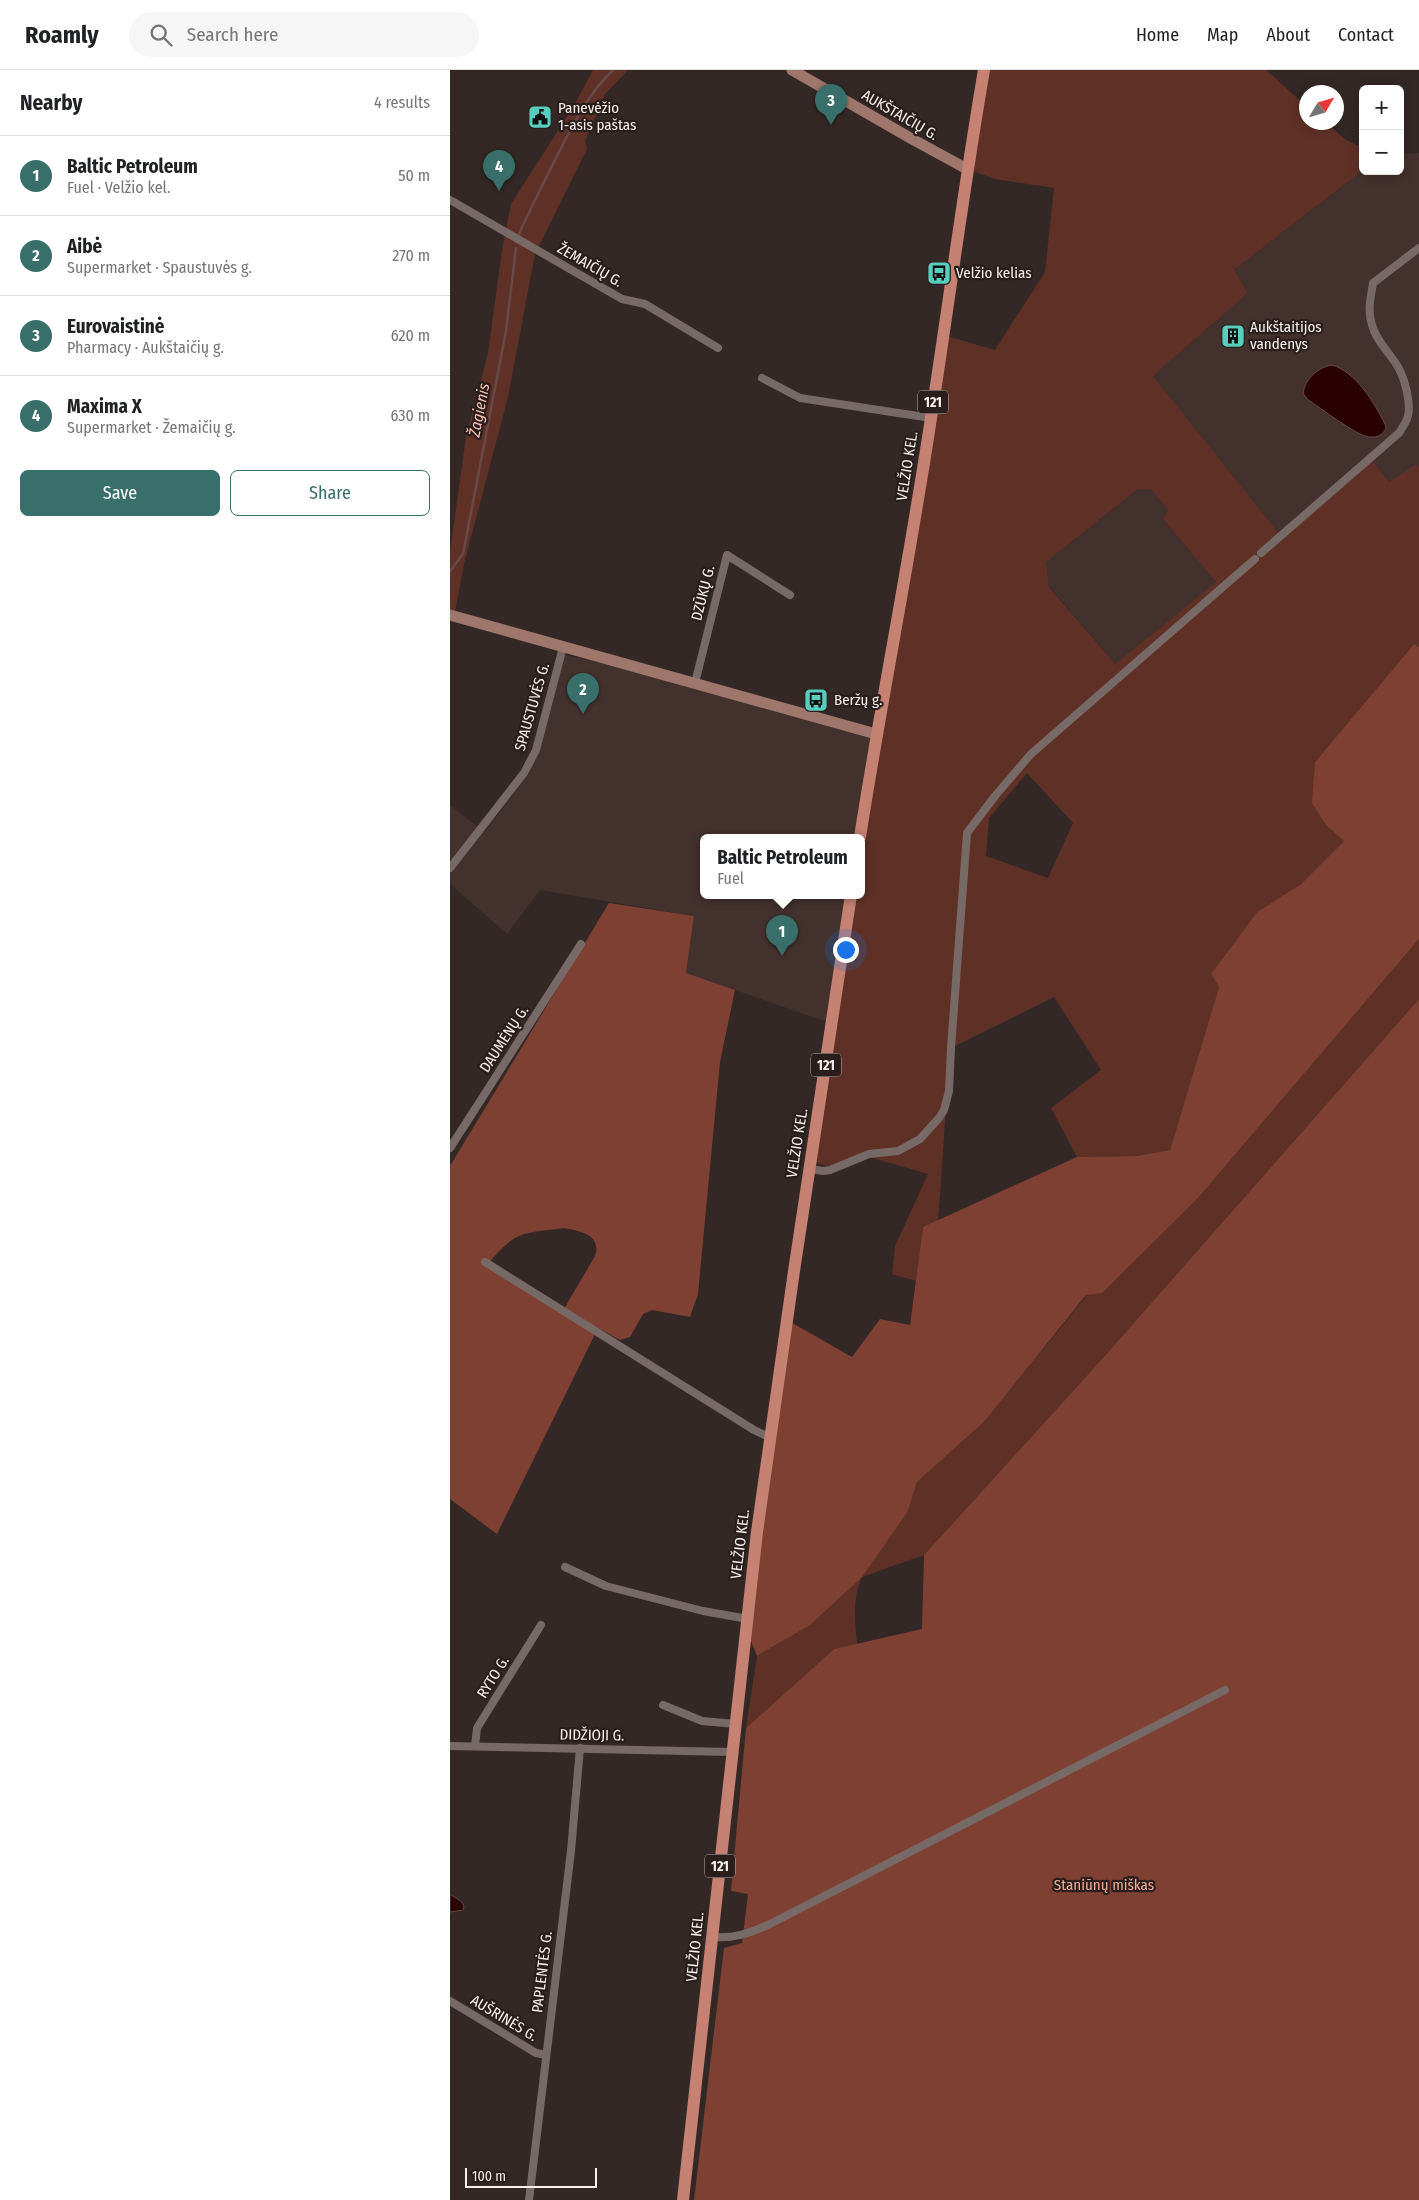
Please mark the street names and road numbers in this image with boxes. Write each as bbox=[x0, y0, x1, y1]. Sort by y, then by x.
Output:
street label: AUKŠTAIČIŲ G. bbox=[859, 86, 941, 144]
street label: ŽEMAIČIŲ G. bbox=[554, 239, 626, 291]
road number: 121 bbox=[918, 391, 948, 414]
street label: VELŽIO KEL. bbox=[893, 430, 921, 502]
street label: DZŪKŲ G. bbox=[687, 564, 719, 622]
street label: SPAUSTUVĖS G. bbox=[511, 661, 553, 753]
street label: DAUMĖNŲ G. bbox=[476, 1002, 532, 1076]
road number: 121 bbox=[811, 1054, 841, 1076]
street label: VELŽIO KEL. bbox=[783, 1107, 811, 1179]
street label: VELŽIO KEL. bbox=[727, 1508, 753, 1580]
street label: RYTO G. bbox=[473, 1653, 513, 1701]
street label: DIDŽIOJI G. bbox=[560, 1725, 624, 1745]
road number: 121 bbox=[705, 1854, 735, 1878]
street label: VELŽIO KEL. bbox=[682, 1911, 708, 1983]
street label: PAPLENTĖS G. bbox=[528, 1930, 556, 2014]
street label: AUŠRINĖS G. bbox=[467, 1991, 541, 2045]

